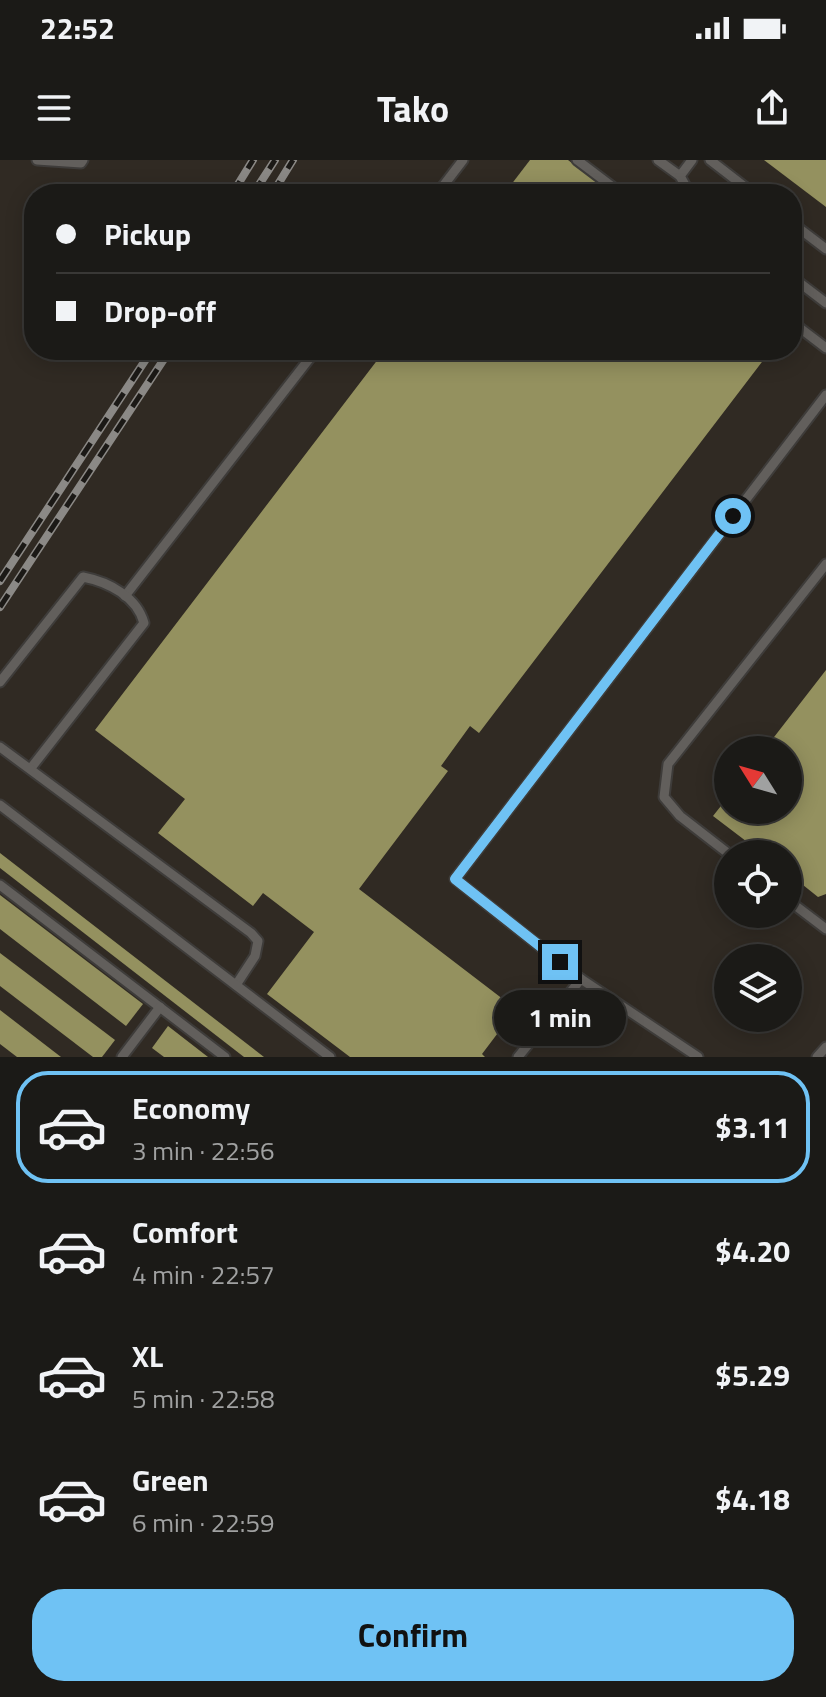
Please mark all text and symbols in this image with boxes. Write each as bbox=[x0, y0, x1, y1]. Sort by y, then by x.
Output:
text: 22:52 bbox=[40, 5, 115, 51]
text: Tako bbox=[377, 81, 449, 136]
icon: menu bbox=[32, 86, 76, 130]
icon: share bbox=[750, 86, 794, 130]
text: Pickup bbox=[104, 211, 191, 257]
text: Drop-off bbox=[104, 288, 216, 334]
route start bbox=[715, 498, 751, 534]
north arrow bbox=[714, 736, 802, 824]
map controls bbox=[714, 736, 802, 1032]
button: locate bbox=[714, 840, 802, 928]
route end bbox=[542, 944, 578, 980]
button: layers bbox=[714, 944, 802, 1032]
callout: 1 min bbox=[494, 990, 626, 1046]
text: 1 min bbox=[528, 998, 592, 1037]
text: Economy bbox=[132, 1085, 250, 1131]
icon: car bbox=[36, 1091, 108, 1163]
text: $3.11 bbox=[715, 1104, 790, 1150]
text: 3 min · 22:56 bbox=[132, 1131, 275, 1170]
text: Comfort bbox=[132, 1209, 238, 1255]
icon: car bbox=[36, 1215, 108, 1287]
text: $4.20 bbox=[715, 1228, 790, 1274]
text: 4 min · 22:57 bbox=[132, 1255, 275, 1294]
text: XL bbox=[132, 1333, 163, 1379]
icon: car bbox=[36, 1339, 108, 1411]
text: $5.29 bbox=[715, 1352, 790, 1398]
text: 5 min · 22:58 bbox=[132, 1379, 275, 1418]
text: Green bbox=[132, 1457, 209, 1503]
icon: car bbox=[36, 1463, 108, 1535]
text: $4.18 bbox=[715, 1476, 790, 1522]
text: 6 min · 22:59 bbox=[132, 1503, 275, 1542]
button: Confirm bbox=[32, 1589, 794, 1681]

